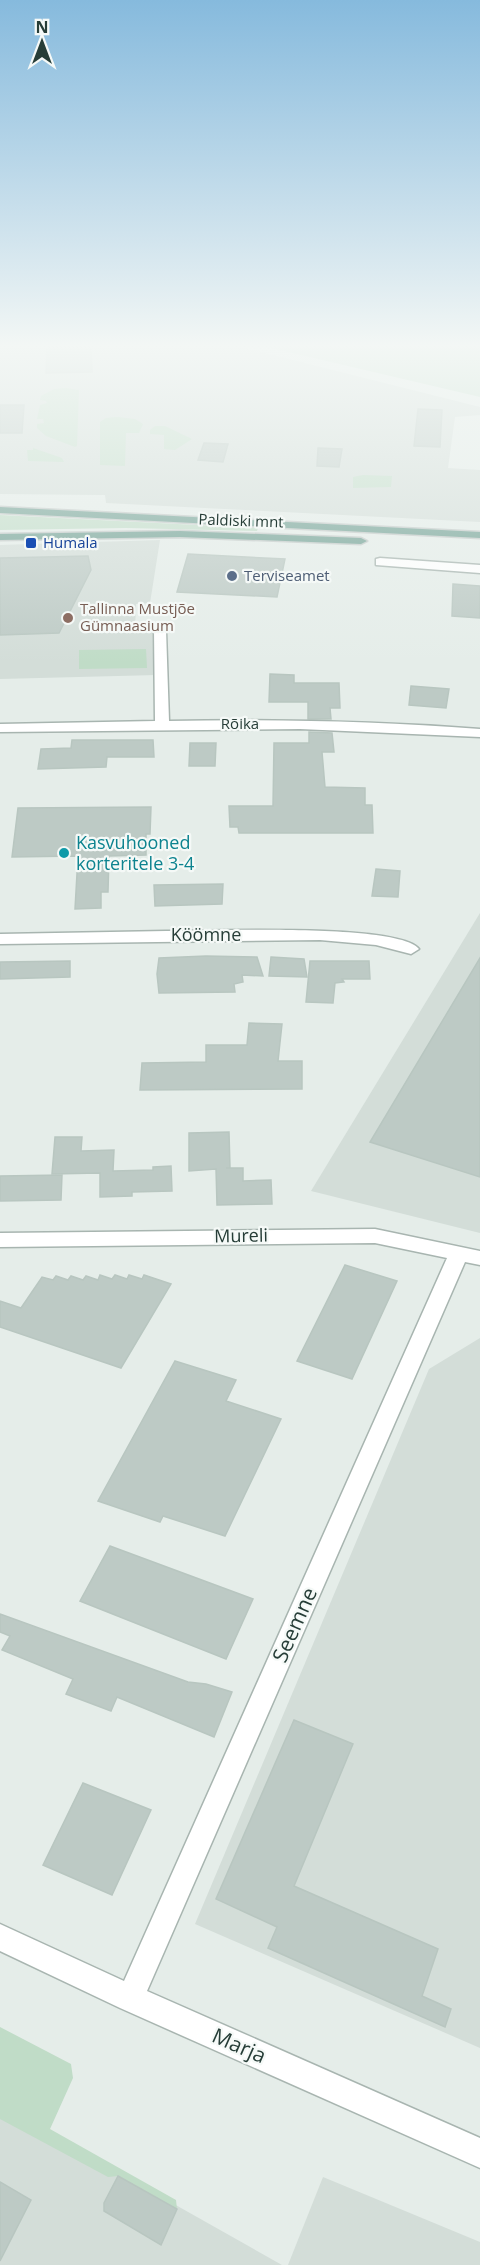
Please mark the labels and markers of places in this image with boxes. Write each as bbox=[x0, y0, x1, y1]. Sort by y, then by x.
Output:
place label: Humala bbox=[43, 532, 98, 552]
marker: Humala bbox=[24, 536, 38, 550]
place label: Terviseamet bbox=[244, 565, 330, 585]
marker: Terviseamet bbox=[225, 569, 239, 583]
place label: Tallinna Mustjõe Gümnaasium bbox=[80, 598, 195, 635]
marker: Tallinna Mustjõe Gümnaasium bbox=[61, 611, 75, 625]
place label: Kasvuhooned korteritele 3-4 bbox=[76, 830, 194, 875]
marker: Kasvuhooned korteritele 3-4 bbox=[57, 846, 71, 860]

